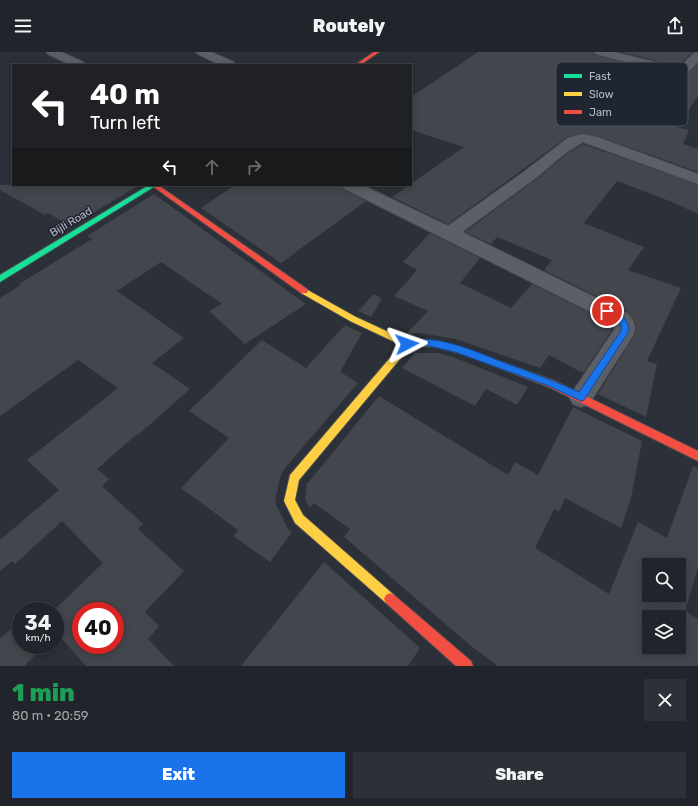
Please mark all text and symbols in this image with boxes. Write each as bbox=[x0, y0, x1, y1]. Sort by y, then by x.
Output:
icon: menu bbox=[12, 15, 34, 37]
text: Routely bbox=[313, 15, 385, 37]
icon: share bbox=[664, 15, 686, 37]
legend bbox=[556, 62, 688, 126]
text: Fast bbox=[589, 70, 612, 83]
text: 40 m bbox=[90, 78, 160, 111]
icon: left bbox=[24, 80, 76, 132]
text: Slow bbox=[589, 88, 614, 101]
text: Jam bbox=[589, 106, 612, 119]
text: Turn left bbox=[90, 112, 160, 134]
icon: left bbox=[159, 156, 181, 178]
icon: ahead bbox=[201, 156, 223, 178]
icon: right bbox=[243, 156, 265, 178]
street label: Bijli Road bbox=[48, 204, 94, 240]
pin bbox=[590, 294, 624, 328]
icon: arrive bbox=[596, 300, 618, 322]
position arrow bbox=[386, 323, 428, 365]
map controls bbox=[642, 558, 686, 654]
button: search bbox=[642, 558, 686, 602]
speed limit sign: 40 bbox=[72, 602, 124, 654]
button: layers bbox=[642, 610, 686, 654]
text: 34 bbox=[25, 611, 51, 635]
text: km/h bbox=[26, 632, 50, 644]
text: 1 min bbox=[12, 679, 75, 707]
button: close bbox=[644, 679, 686, 721]
text: 80 m · 20:59 bbox=[12, 708, 89, 723]
button: Exit bbox=[12, 752, 345, 798]
button: Share bbox=[353, 752, 686, 798]

